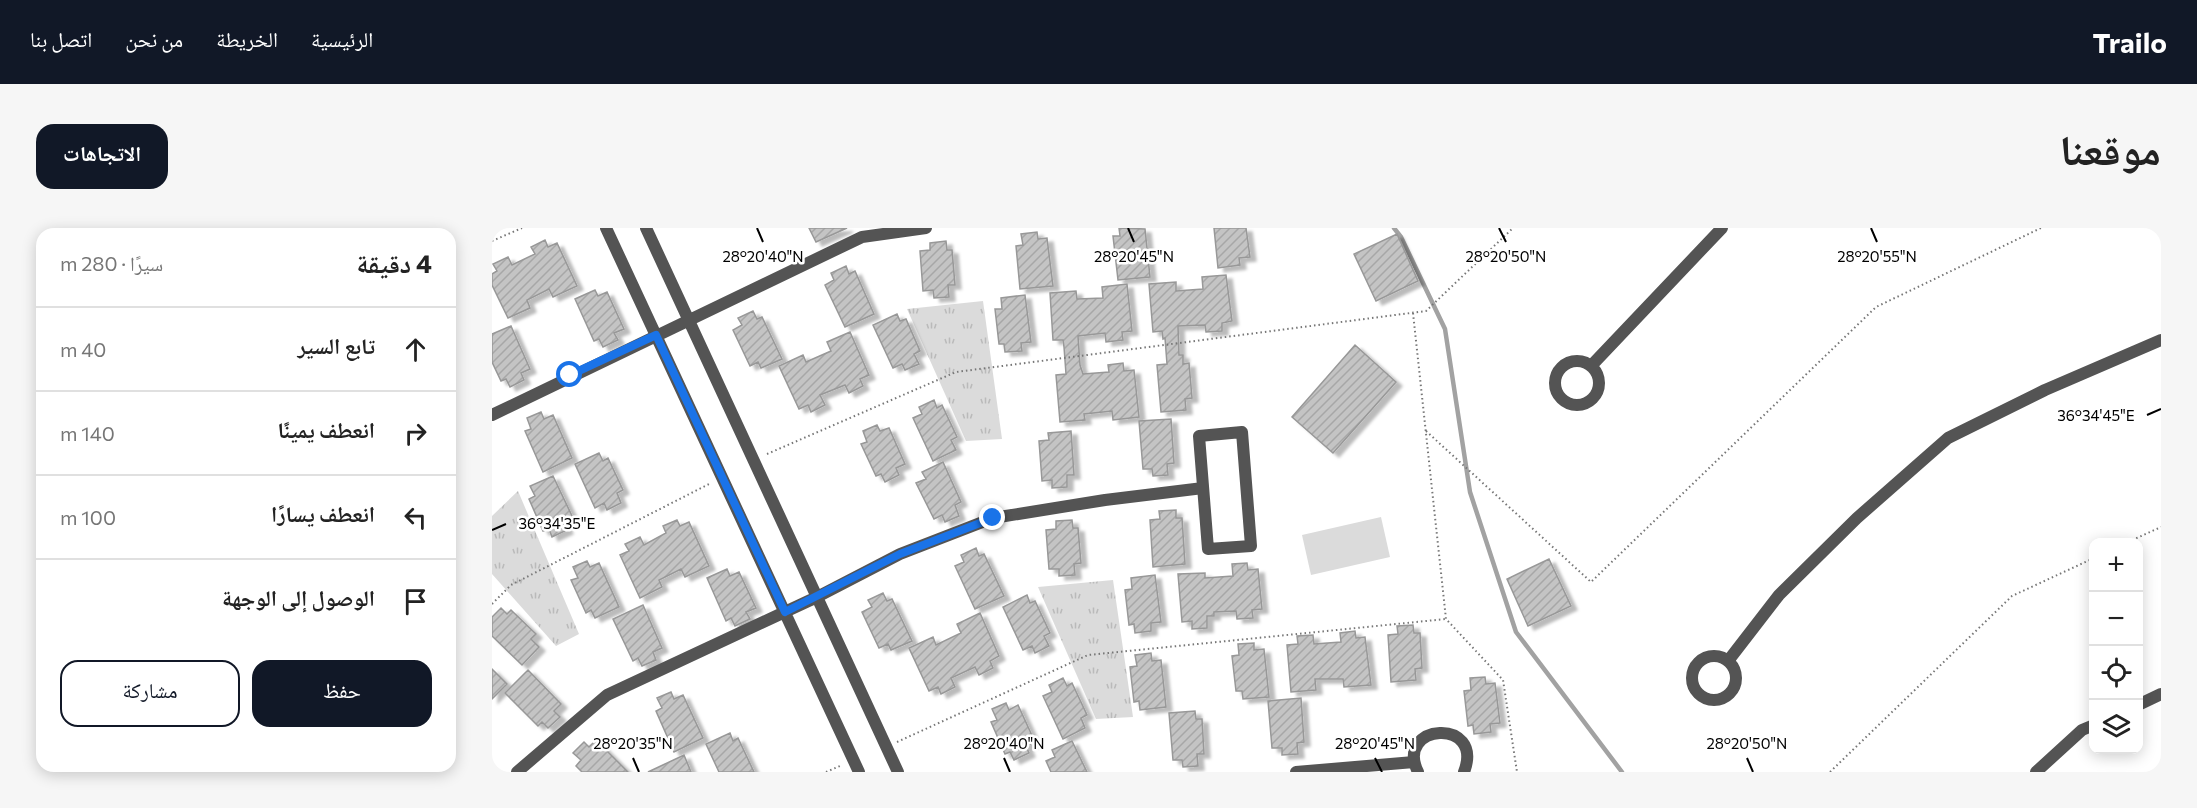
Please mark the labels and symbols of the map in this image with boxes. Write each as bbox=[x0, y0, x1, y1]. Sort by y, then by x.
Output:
text: 28°20'40"N bbox=[722, 247, 804, 265]
text: 28°20'45"N bbox=[1094, 247, 1174, 265]
text: 28°20'50"N bbox=[1466, 247, 1546, 265]
text: 28°20'55"N bbox=[1837, 247, 1917, 265]
route start bbox=[556, 361, 582, 387]
text: 36°34'45"E bbox=[2057, 406, 2135, 424]
route end bbox=[979, 504, 1005, 530]
text: 36°34'35"E bbox=[519, 514, 596, 532]
text: 28°20'35"N bbox=[593, 734, 673, 752]
text: 28°20'40"N bbox=[963, 734, 1045, 752]
text: 28°20'45"N bbox=[1335, 734, 1415, 752]
text: 28°20'50"N bbox=[1707, 734, 1787, 752]

